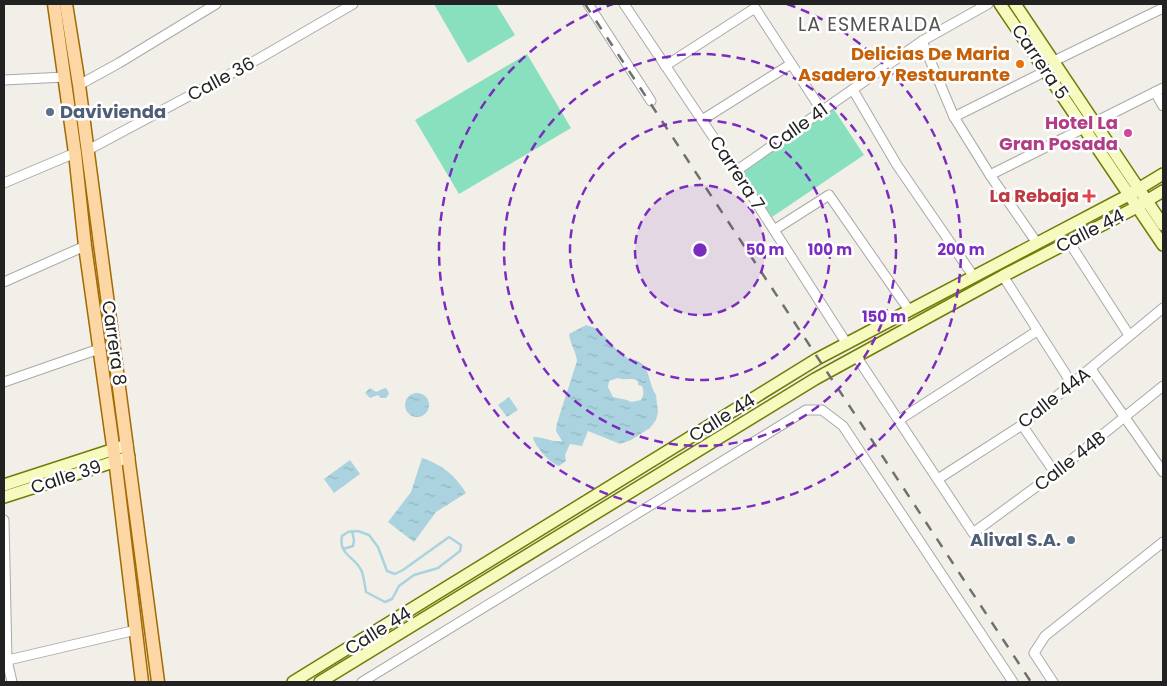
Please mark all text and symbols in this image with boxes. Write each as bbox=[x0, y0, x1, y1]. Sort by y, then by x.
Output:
district label: LA ESMERALDA bbox=[798, 11, 942, 38]
street label: Carrera 5 bbox=[1006, 19, 1075, 104]
place label: Delicias De Maria Asadero y Restaurante bbox=[798, 41, 1010, 87]
street label: Calle 36 bbox=[183, 50, 259, 107]
marker: Delicias De Maria Asadero y Restaurante bbox=[1014, 58, 1026, 70]
street label: Calle 41 bbox=[763, 97, 833, 156]
place label: Davivienda bbox=[60, 99, 166, 124]
marker: Davivienda bbox=[44, 106, 56, 118]
place label: Hotel La Gran Posada bbox=[999, 110, 1118, 156]
marker: Hotel La Gran Posada bbox=[1122, 127, 1134, 139]
street label: Carrera 7 bbox=[704, 131, 771, 215]
place label: La Rebaja bbox=[990, 183, 1079, 208]
marker: La Rebaja bbox=[1083, 190, 1095, 202]
street label: Calle 44 bbox=[1051, 203, 1128, 258]
text: 50 m bbox=[746, 239, 784, 260]
text: 100 m bbox=[808, 239, 852, 260]
text: 200 m bbox=[937, 239, 985, 260]
centre of rings bbox=[691, 241, 709, 259]
street label: Carrera 8 bbox=[96, 299, 133, 387]
text: 150 m bbox=[862, 306, 906, 327]
street label: Calle 44A bbox=[1012, 361, 1095, 434]
street label: Calle 44 bbox=[684, 387, 760, 448]
street label: Calle 44B bbox=[1029, 425, 1111, 496]
street label: Calle 39 bbox=[27, 453, 104, 500]
place label: Alival S.A. bbox=[970, 527, 1061, 552]
marker: Alival S.A. bbox=[1065, 534, 1077, 546]
street label: Calle 44 bbox=[340, 600, 416, 661]

